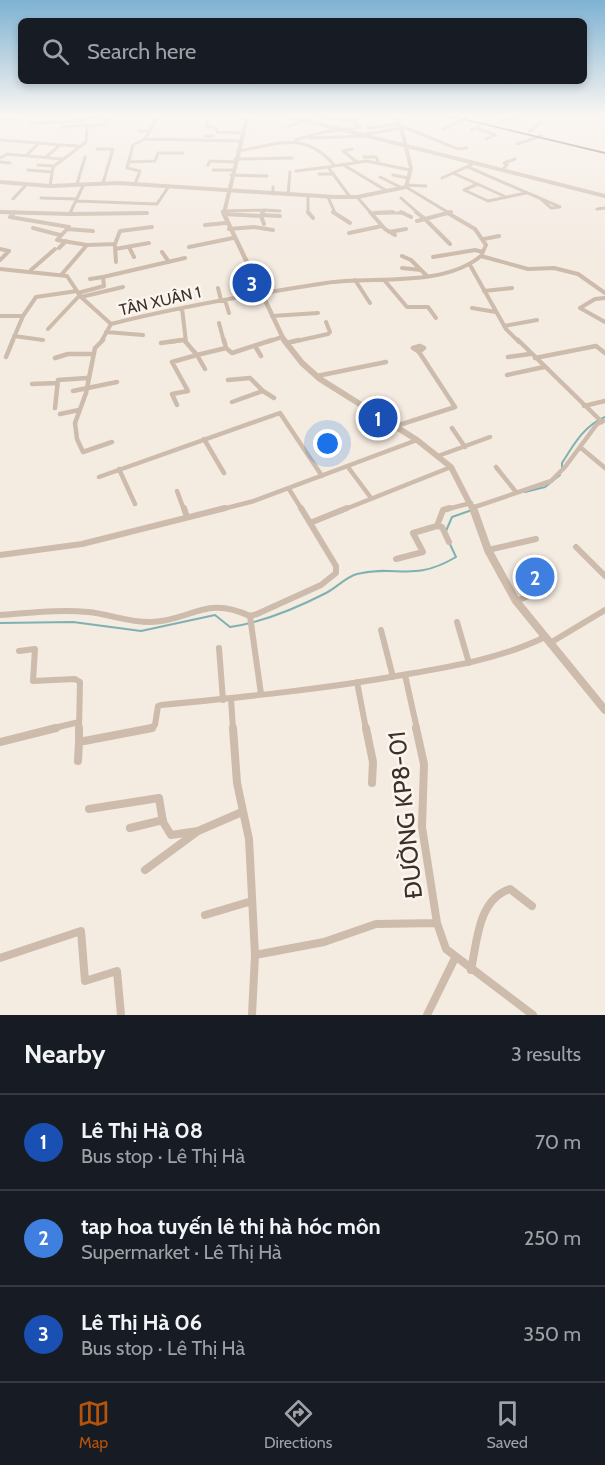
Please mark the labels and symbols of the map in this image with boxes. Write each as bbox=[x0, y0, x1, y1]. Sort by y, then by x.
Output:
pin: 3 bbox=[232, 260, 272, 306]
street label: TÂN XUÂN 1 bbox=[117, 282, 203, 320]
pin: 1 bbox=[358, 396, 398, 440]
your location bbox=[313, 429, 342, 458]
pin: 2 bbox=[516, 554, 554, 600]
street label: ĐƯỜNG KP8-01 bbox=[382, 730, 428, 900]

